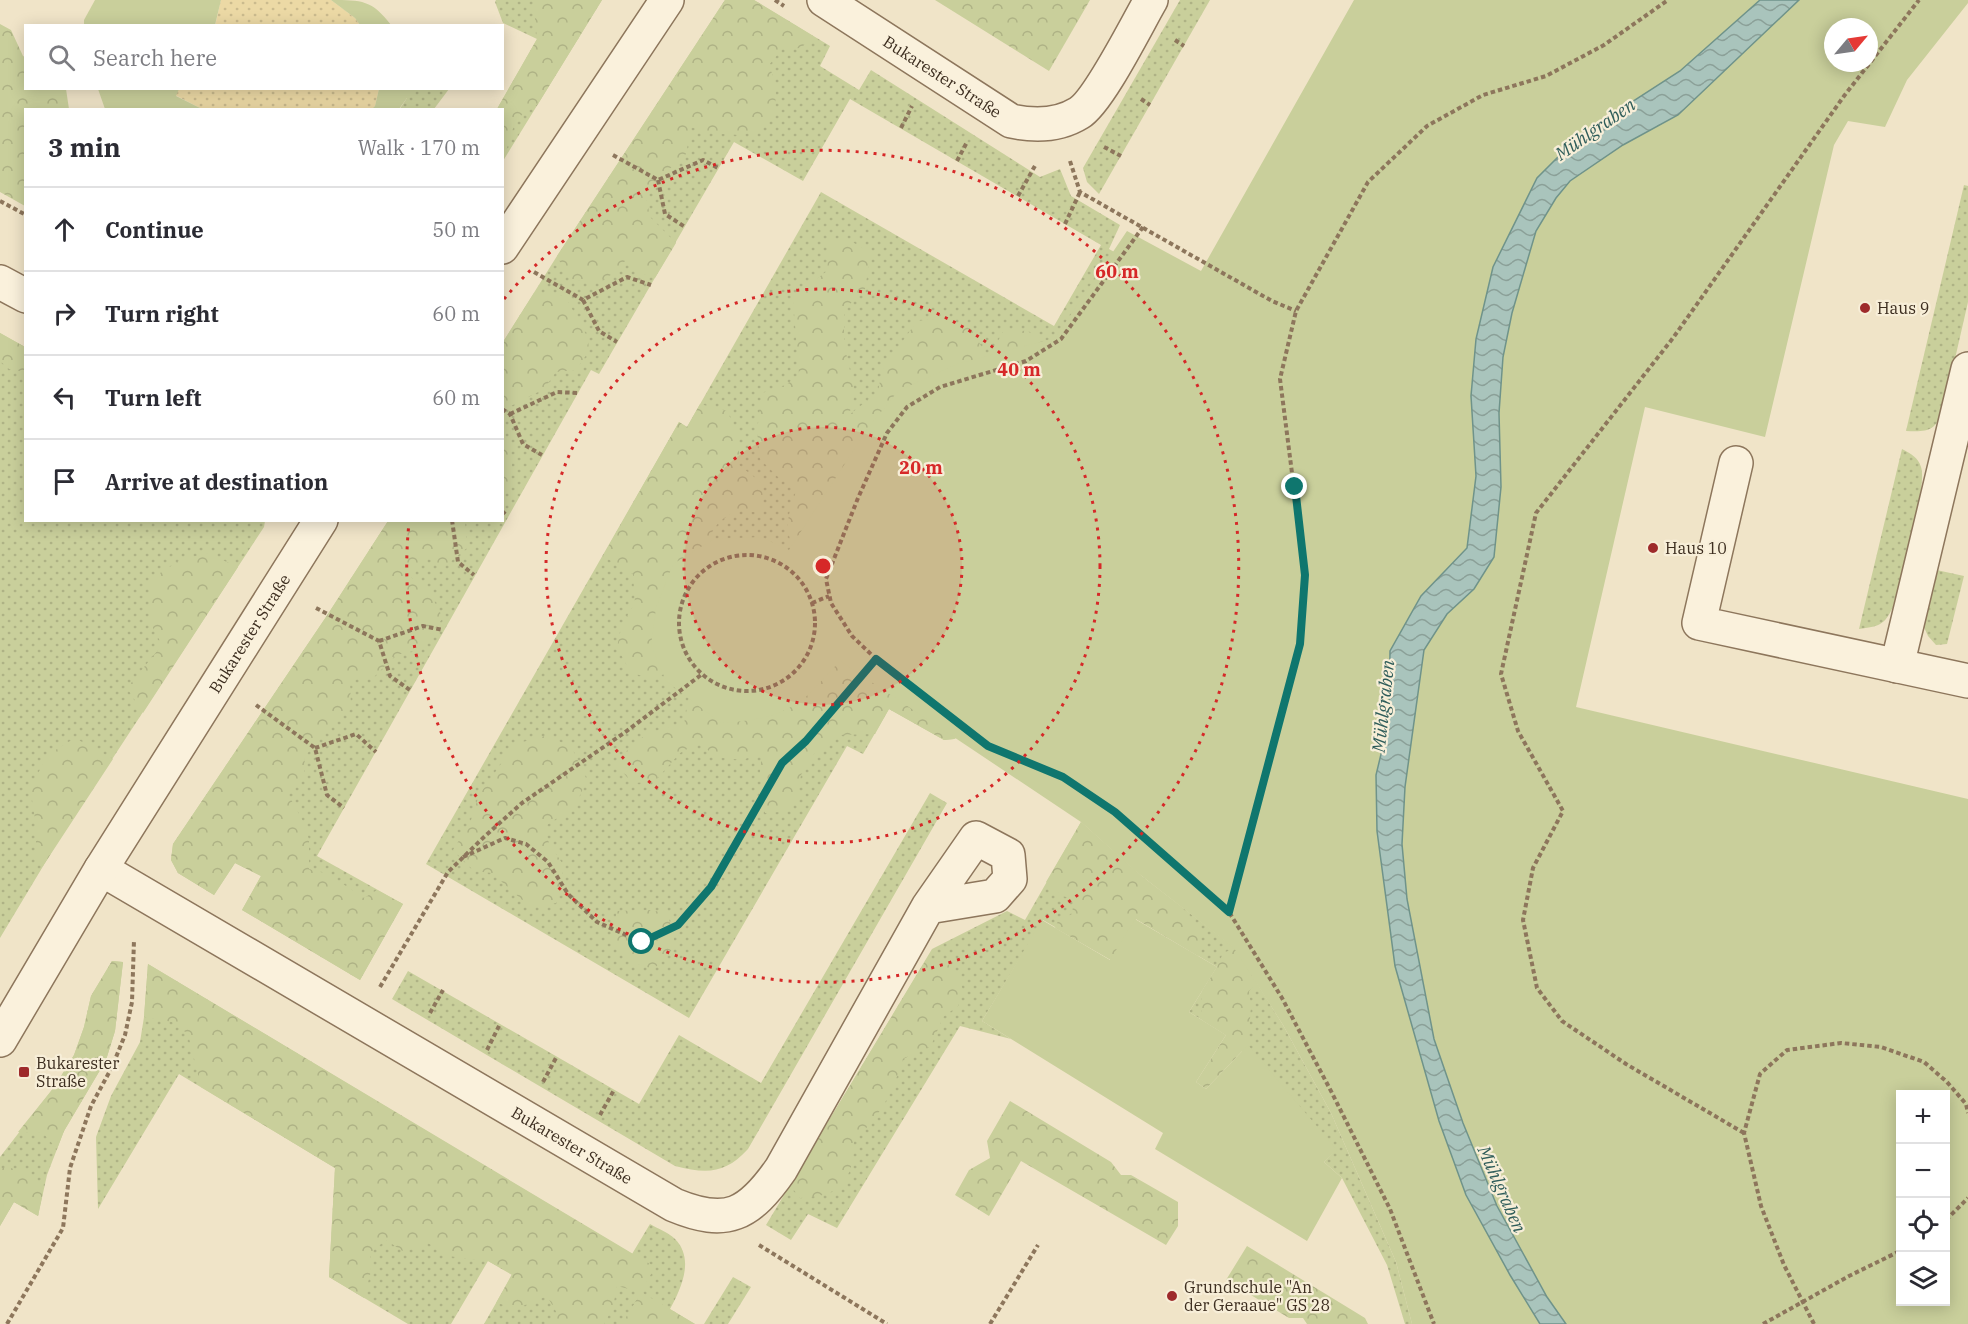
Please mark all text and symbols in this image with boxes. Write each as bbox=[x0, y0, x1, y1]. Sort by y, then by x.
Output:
north arrow bbox=[1824, 18, 1878, 72]
search box bbox=[24, 24, 504, 90]
street label: Bukarester Straße bbox=[880, 31, 1005, 122]
icon: search bbox=[45, 41, 78, 74]
text: Search here bbox=[93, 43, 217, 72]
water label: Mühlgraben bbox=[1550, 92, 1640, 166]
text: 3 min bbox=[48, 130, 121, 164]
text: Walk · 170 m bbox=[358, 134, 480, 161]
icon: ahead bbox=[48, 213, 81, 246]
text: Continue bbox=[105, 215, 204, 244]
text: 50 m bbox=[432, 216, 480, 243]
text: 60 m bbox=[1095, 260, 1139, 283]
icon: right bbox=[48, 297, 81, 330]
place label: Haus 9 bbox=[1877, 298, 1929, 318]
text: Turn right bbox=[105, 299, 219, 328]
text: 60 m bbox=[432, 300, 480, 327]
marker: Haus 9 bbox=[1858, 301, 1872, 315]
text: 40 m bbox=[997, 358, 1041, 381]
icon: left bbox=[48, 381, 81, 414]
text: Turn left bbox=[105, 383, 201, 412]
text: 60 m bbox=[432, 384, 480, 411]
text: 20 m bbox=[899, 456, 943, 479]
icon: arrive bbox=[48, 465, 81, 498]
text: Arrive at destination bbox=[105, 467, 328, 496]
route end bbox=[1281, 473, 1307, 499]
place label: Haus 10 bbox=[1665, 538, 1727, 558]
marker: Haus 10 bbox=[1646, 541, 1660, 555]
centre of rings bbox=[813, 556, 833, 576]
street label: Bukarester Straße bbox=[205, 570, 294, 697]
water label: Mühlgraben bbox=[1367, 658, 1399, 754]
route start bbox=[628, 928, 654, 954]
place label: Bukarester Straße bbox=[36, 1053, 119, 1091]
marker: Bukarester Straße bbox=[17, 1065, 31, 1079]
map controls bbox=[1896, 1090, 1950, 1306]
button: + bbox=[1896, 1090, 1950, 1144]
street label: Bukarester Straße bbox=[508, 1102, 636, 1188]
water label: Mühlgraben bbox=[1472, 1141, 1532, 1237]
button: − bbox=[1896, 1144, 1950, 1198]
button: locate bbox=[1896, 1198, 1950, 1252]
button: layers bbox=[1896, 1252, 1950, 1306]
place label: Grundschule "An der Geraaue" GS 28 bbox=[1184, 1277, 1330, 1315]
marker: Grundschule "An der Geraaue" GS 28 bbox=[1165, 1289, 1179, 1303]

